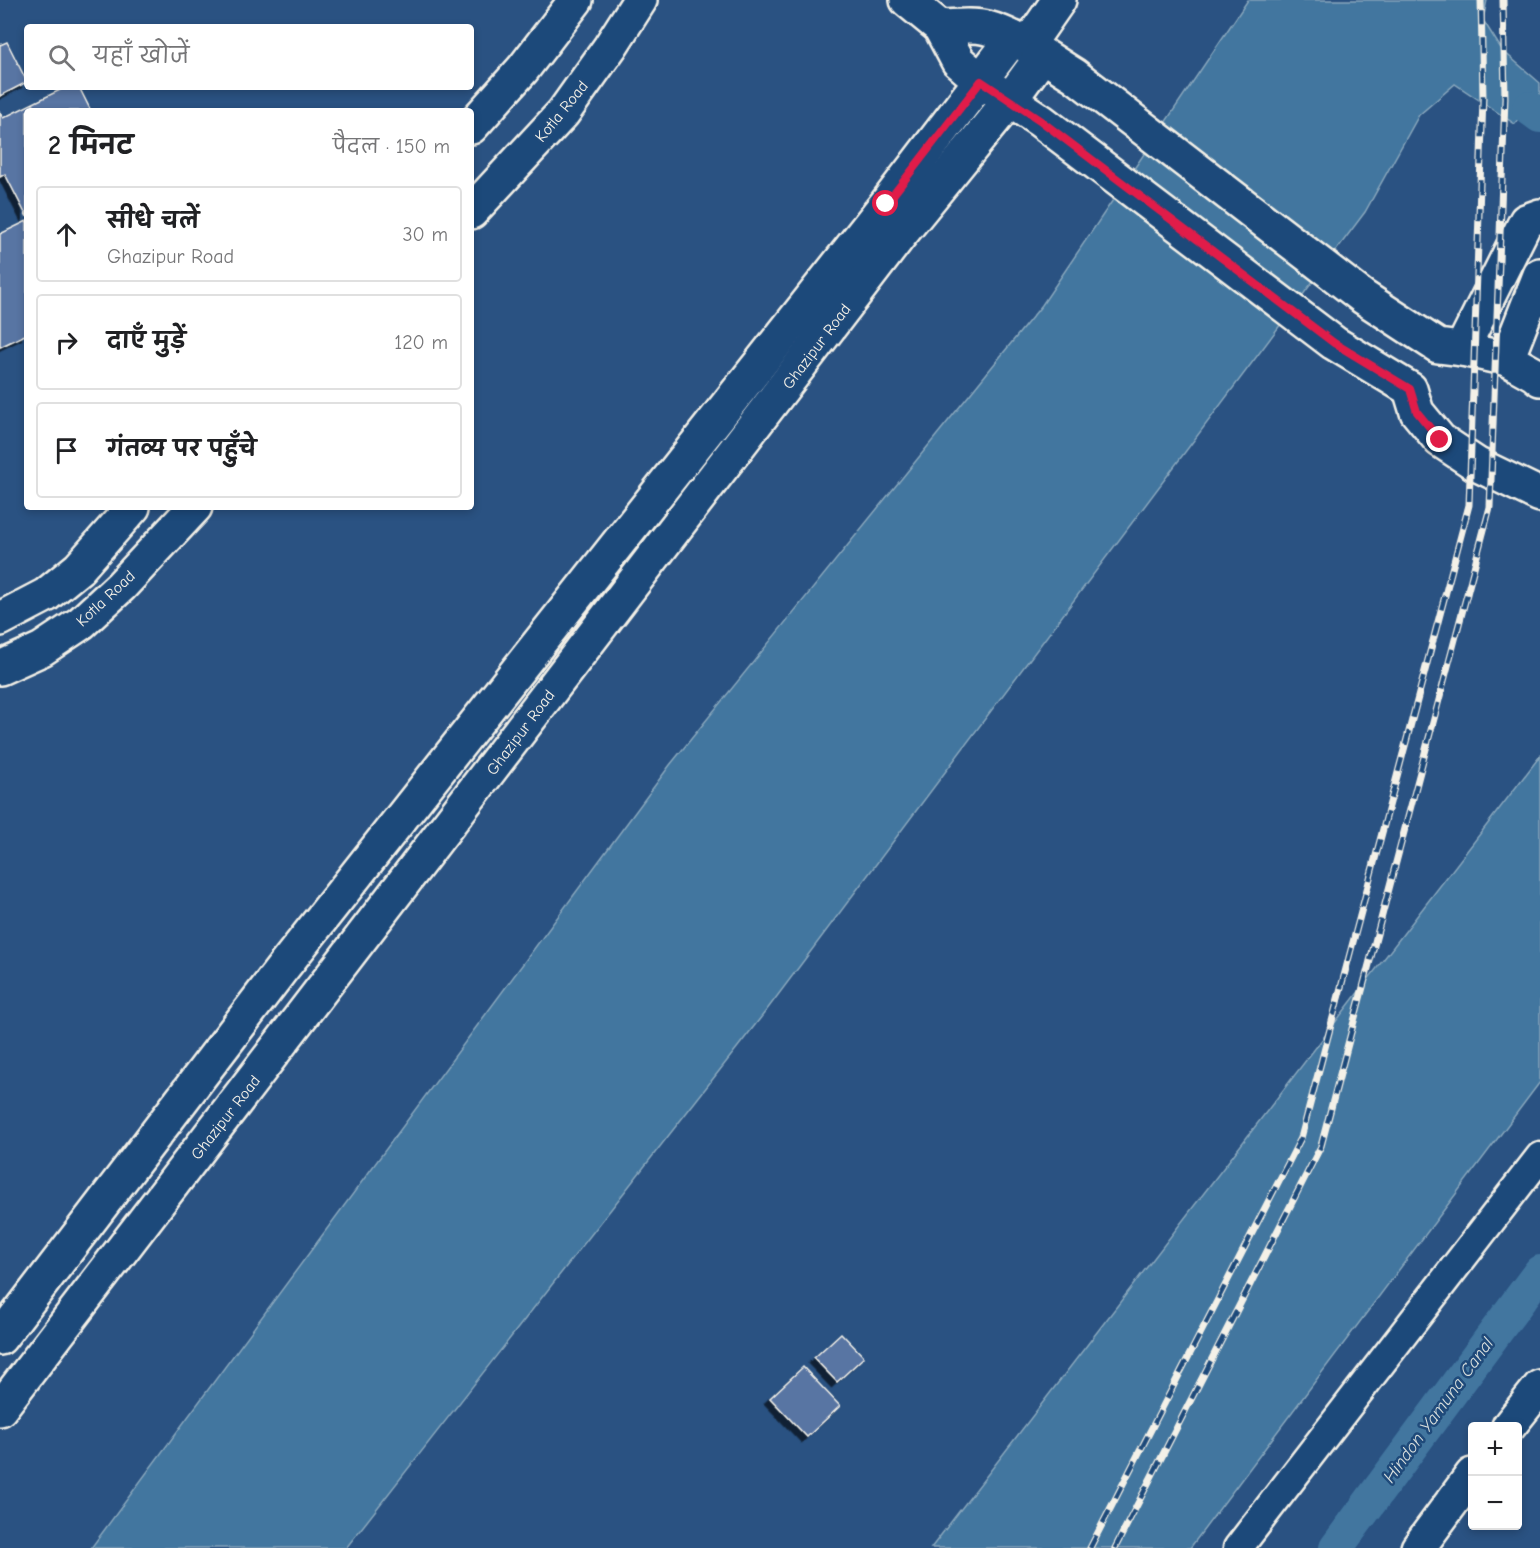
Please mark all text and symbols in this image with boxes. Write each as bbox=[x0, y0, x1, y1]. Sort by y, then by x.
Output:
search box bbox=[24, 24, 474, 90]
icon: search bbox=[45, 41, 78, 74]
text: यहाँ खोजें bbox=[93, 43, 189, 69]
street label: Kotla Road bbox=[532, 77, 592, 146]
text: 2 मिनट bbox=[48, 131, 133, 161]
text: पैदल · 150 m bbox=[333, 135, 450, 158]
route start bbox=[872, 190, 898, 216]
text: सीधे चलें bbox=[107, 208, 199, 234]
icon: ahead bbox=[50, 218, 83, 251]
text: 30 m bbox=[402, 223, 448, 246]
text: Ghazipur Road bbox=[107, 245, 234, 268]
street label: Ghazipur Road bbox=[779, 301, 855, 393]
icon: right bbox=[50, 326, 83, 359]
text: दाएँ मुड़ें bbox=[107, 328, 186, 354]
text: 120 m bbox=[394, 331, 448, 354]
route end bbox=[1426, 426, 1452, 452]
icon: arrive bbox=[50, 434, 83, 467]
text: गंतव्य पर पहुँचे bbox=[107, 436, 256, 462]
street label: Kotla Road bbox=[73, 567, 139, 630]
street label: Ghazipur Road bbox=[483, 687, 559, 779]
street label: Ghazipur Road bbox=[187, 1072, 264, 1163]
water label: Hindon Yamuna Canal bbox=[1379, 1333, 1499, 1487]
map controls bbox=[1468, 1422, 1522, 1530]
button: + bbox=[1468, 1422, 1522, 1476]
button: − bbox=[1468, 1476, 1522, 1530]

